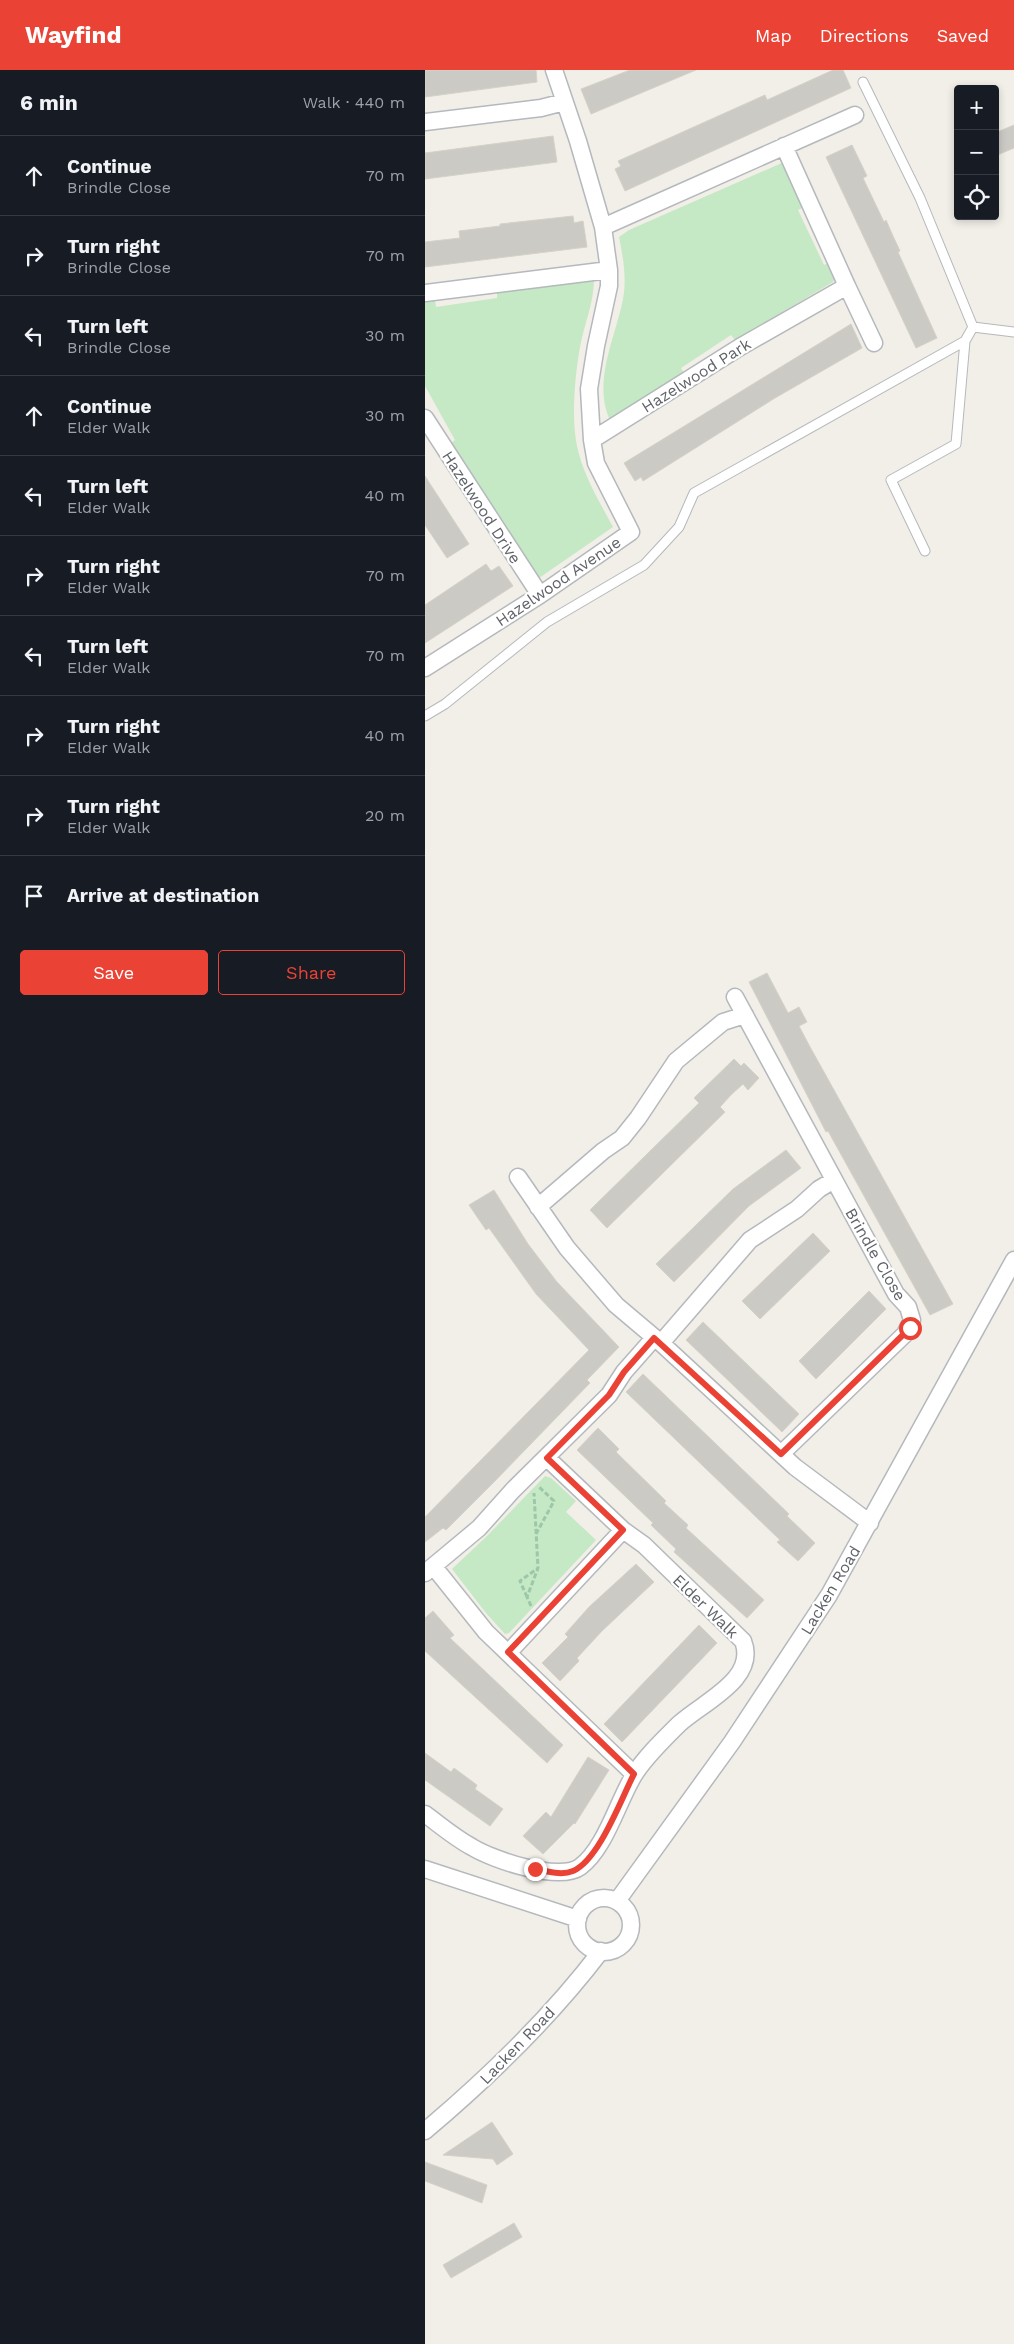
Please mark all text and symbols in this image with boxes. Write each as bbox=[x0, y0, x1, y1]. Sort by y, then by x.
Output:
text: Wayfind bbox=[25, 21, 121, 49]
text: Map bbox=[755, 25, 792, 46]
text: Directions bbox=[820, 25, 909, 46]
text: Saved bbox=[937, 25, 989, 46]
map controls bbox=[954, 85, 999, 220]
button: + bbox=[954, 85, 999, 130]
text: 6 min bbox=[20, 90, 78, 115]
text: Walk · 440 m bbox=[303, 93, 405, 112]
button: − bbox=[954, 130, 999, 175]
text: Continue bbox=[67, 155, 151, 178]
icon: ahead bbox=[20, 162, 48, 190]
text: 70 m bbox=[366, 166, 405, 185]
button: locate bbox=[954, 175, 999, 220]
text: Brindle Close bbox=[67, 178, 171, 197]
text: Turn right bbox=[67, 235, 160, 258]
icon: right bbox=[20, 242, 48, 270]
text: 70 m bbox=[366, 246, 405, 265]
text: Brindle Close bbox=[67, 258, 171, 277]
text: Turn left bbox=[67, 315, 148, 338]
icon: left bbox=[20, 322, 48, 350]
text: 30 m bbox=[365, 326, 405, 345]
street label: Hazelwood Park bbox=[638, 334, 754, 417]
text: Brindle Close bbox=[67, 338, 171, 357]
text: Continue bbox=[67, 395, 151, 418]
icon: ahead bbox=[20, 402, 48, 430]
text: 30 m bbox=[365, 406, 405, 425]
text: Elder Walk bbox=[67, 418, 150, 437]
street label: Hazelwood Drive bbox=[438, 447, 525, 567]
text: Turn left bbox=[67, 475, 148, 498]
icon: left bbox=[20, 482, 48, 510]
text: 40 m bbox=[365, 486, 405, 505]
text: Elder Walk bbox=[67, 498, 150, 517]
street label: Hazelwood Avenue bbox=[492, 533, 624, 630]
text: Turn right bbox=[67, 555, 160, 578]
icon: right bbox=[20, 562, 48, 590]
text: 70 m bbox=[366, 566, 405, 585]
text: Elder Walk bbox=[67, 578, 150, 597]
text: Turn left bbox=[67, 635, 148, 658]
icon: left bbox=[20, 642, 48, 670]
text: 70 m bbox=[366, 646, 405, 665]
text: Elder Walk bbox=[67, 658, 150, 677]
text: Turn right bbox=[67, 715, 160, 738]
icon: right bbox=[20, 722, 48, 750]
text: 40 m bbox=[365, 726, 405, 745]
text: Elder Walk bbox=[67, 738, 150, 757]
text: Turn right bbox=[67, 795, 160, 818]
icon: right bbox=[20, 802, 48, 830]
text: 20 m bbox=[365, 806, 405, 825]
text: Elder Walk bbox=[67, 818, 150, 837]
icon: arrive bbox=[20, 882, 48, 910]
text: Arrive at destination bbox=[67, 884, 259, 907]
button: Save bbox=[20, 950, 208, 995]
button: Share bbox=[218, 950, 405, 995]
street label: Brindle Close bbox=[841, 1205, 910, 1304]
route start bbox=[899, 1317, 922, 1340]
street label: Lacken Road bbox=[797, 1542, 864, 1638]
street label: Elder Walk bbox=[669, 1571, 742, 1642]
route end bbox=[524, 1858, 547, 1881]
street label: Lacken Road bbox=[476, 2003, 559, 2088]

